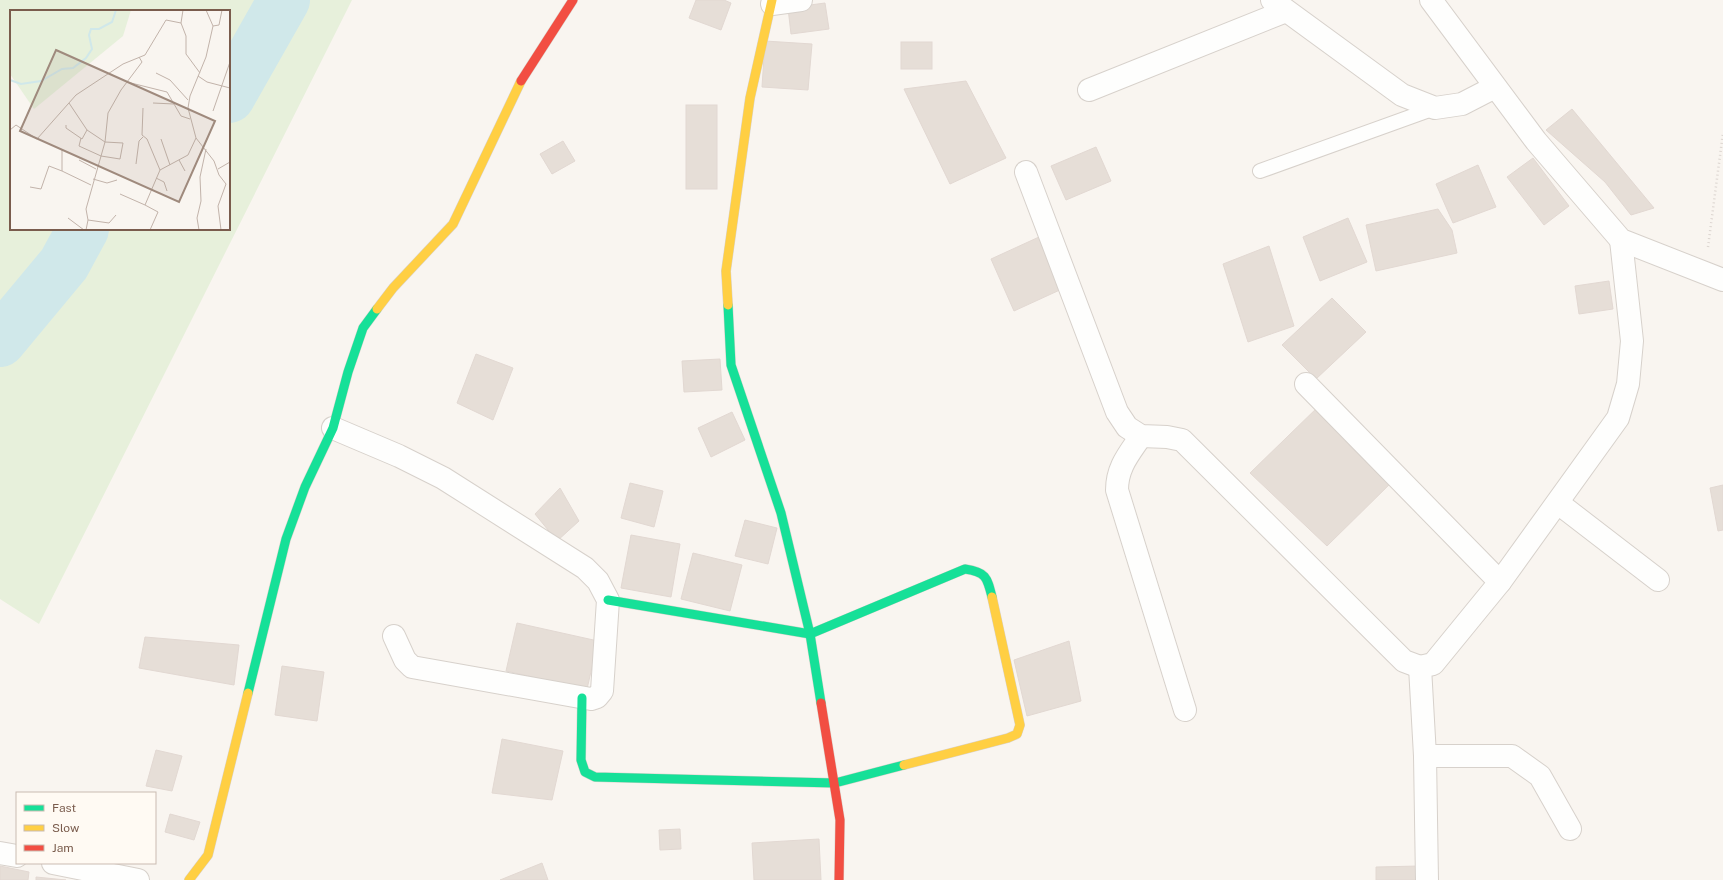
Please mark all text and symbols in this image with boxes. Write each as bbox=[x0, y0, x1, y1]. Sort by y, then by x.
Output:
inset map bbox=[10, 10, 230, 230]
legend bbox=[16, 792, 156, 864]
text: Fast bbox=[52, 801, 77, 815]
text: Slow bbox=[52, 821, 80, 835]
text: Jam bbox=[52, 841, 74, 855]

